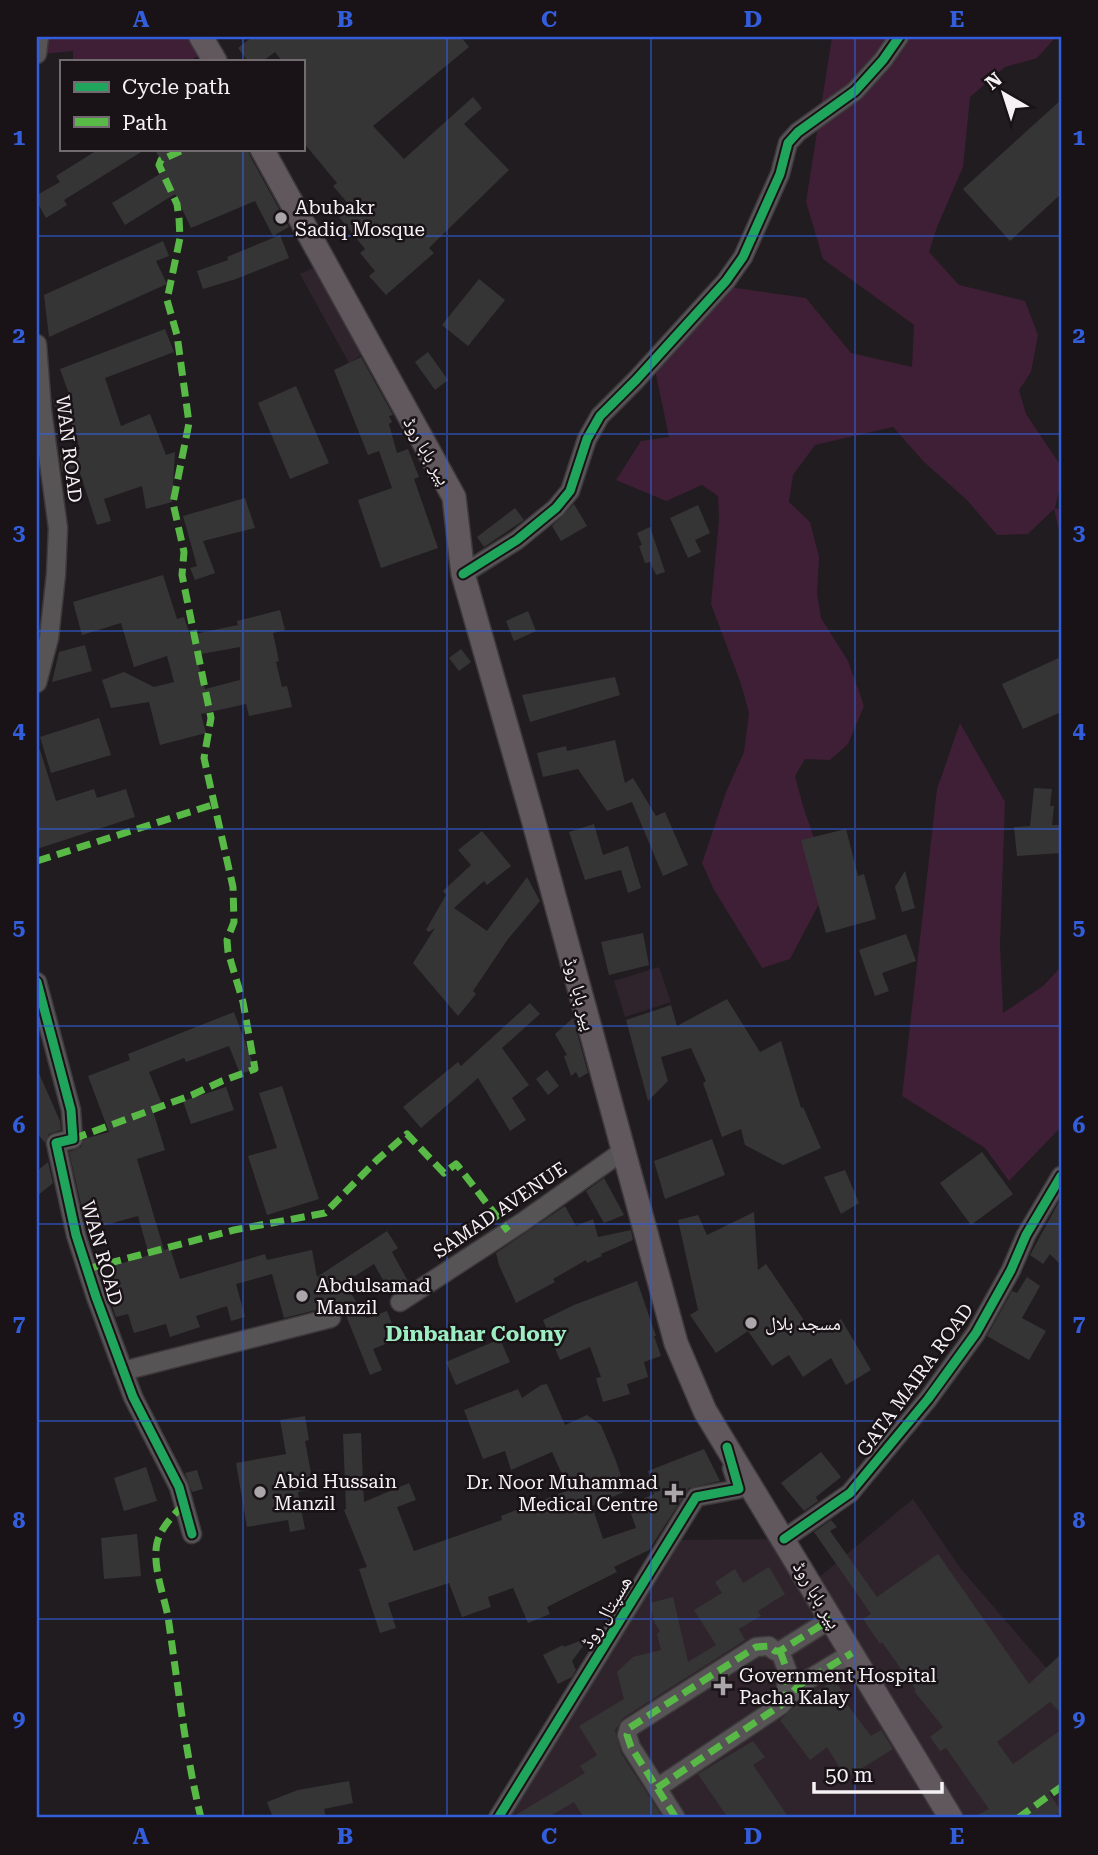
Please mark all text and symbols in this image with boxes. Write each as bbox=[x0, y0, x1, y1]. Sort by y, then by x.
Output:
text: A bbox=[133, 6, 150, 33]
text: B bbox=[337, 6, 353, 33]
text: C bbox=[541, 6, 557, 33]
text: D bbox=[744, 6, 762, 33]
text: E bbox=[950, 6, 964, 33]
legend bbox=[60, 60, 304, 150]
north arrow bbox=[968, 60, 1038, 130]
text: N bbox=[981, 67, 1007, 95]
text: Cycle path bbox=[122, 75, 231, 99]
text: Path bbox=[122, 111, 168, 135]
text: 1 bbox=[13, 124, 26, 151]
text: 1 bbox=[1073, 124, 1086, 151]
place label: Abubakr Sadiq Mosque bbox=[295, 196, 425, 241]
marker: Abubakr Sadiq Mosque bbox=[273, 210, 289, 226]
text: 2 bbox=[13, 322, 25, 349]
text: 2 bbox=[1073, 322, 1085, 349]
street label: WAN ROAD bbox=[51, 394, 87, 504]
street label: پیر بابا روڈ bbox=[398, 413, 456, 489]
text: 3 bbox=[13, 519, 26, 546]
text: 3 bbox=[1073, 519, 1086, 546]
text: 4 bbox=[13, 717, 26, 744]
text: 4 bbox=[1073, 717, 1086, 744]
text: 5 bbox=[13, 914, 26, 941]
text: 5 bbox=[1073, 914, 1086, 941]
street label: پیر بابا روڈ bbox=[559, 955, 601, 1033]
text: 6 bbox=[13, 1112, 26, 1139]
text: 6 bbox=[1073, 1112, 1086, 1139]
street label: SAMAD AVENUE bbox=[429, 1157, 571, 1263]
street label: WAN ROAD bbox=[76, 1198, 128, 1308]
place label: Abdulsamad Manzil bbox=[316, 1274, 431, 1319]
marker: Abdulsamad Manzil bbox=[294, 1288, 310, 1304]
street label: GATA MAIRA ROAD bbox=[852, 1299, 978, 1461]
text: 7 bbox=[13, 1310, 26, 1337]
text: 7 bbox=[1073, 1310, 1086, 1337]
place label: مسجد بلال bbox=[765, 1312, 841, 1335]
marker: مسجد بلال bbox=[743, 1315, 759, 1331]
district label: Dinbahar Colony bbox=[386, 1322, 567, 1346]
place label: Abid Hussain Manzil bbox=[274, 1470, 397, 1515]
place label: Dr. Noor Muhammad Medical Centre bbox=[466, 1471, 658, 1516]
marker: Dr. Noor Muhammad Medical Centre bbox=[664, 1483, 684, 1503]
marker: Abid Hussain Manzil bbox=[252, 1484, 268, 1500]
text: 8 bbox=[13, 1507, 26, 1534]
text: 8 bbox=[1073, 1507, 1086, 1534]
street label: پیر بابا روڈ bbox=[788, 1557, 846, 1633]
street label: ھسپتال روڈ bbox=[575, 1571, 637, 1653]
place label: Government Hospital Pacha Kalay bbox=[739, 1664, 936, 1709]
marker: Government Hospital Pacha Kalay bbox=[713, 1676, 733, 1696]
text: 9 bbox=[13, 1705, 26, 1732]
text: 9 bbox=[1073, 1705, 1086, 1732]
scale bar bbox=[814, 1750, 942, 1794]
text: 50 m bbox=[825, 1763, 873, 1787]
text: A bbox=[133, 1823, 150, 1850]
text: B bbox=[337, 1823, 353, 1850]
text: C bbox=[541, 1823, 557, 1850]
text: D bbox=[744, 1823, 762, 1850]
text: E bbox=[950, 1823, 964, 1850]

